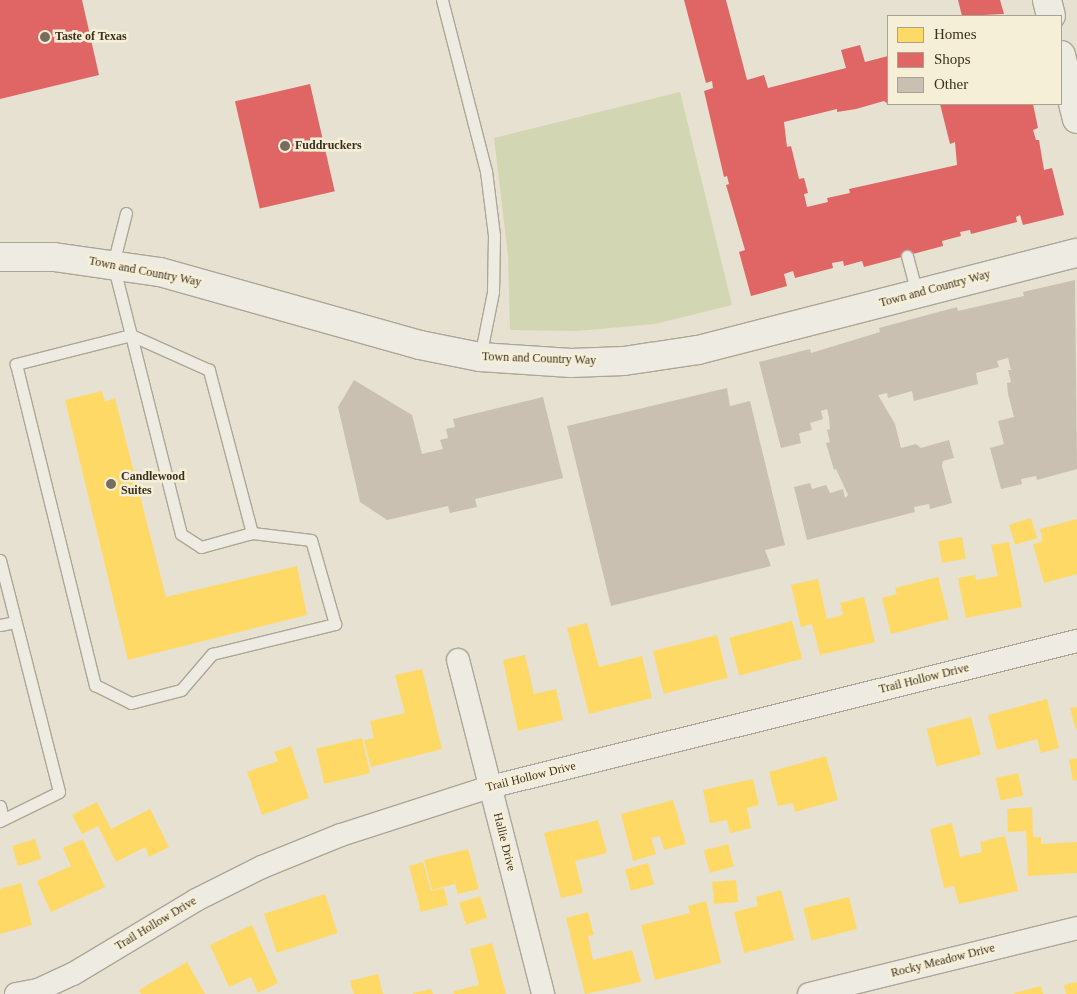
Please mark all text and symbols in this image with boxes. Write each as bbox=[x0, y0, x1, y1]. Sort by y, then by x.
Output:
legend bbox=[887, 15, 1062, 105]
text: Homes bbox=[934, 26, 977, 42]
place label: Taste of Texas bbox=[55, 30, 127, 44]
marker: Taste of Texas bbox=[39, 31, 51, 43]
text: Shops bbox=[934, 51, 971, 67]
text: Other bbox=[934, 76, 968, 92]
place label: Fuddruckers bbox=[295, 139, 362, 153]
marker: Fuddruckers bbox=[279, 140, 291, 152]
street label: Town and Country Way bbox=[87, 254, 203, 290]
street label: Town and Country Way bbox=[878, 267, 992, 311]
street label: Town and Country Way bbox=[482, 350, 596, 368]
place label: Candlewood Suites bbox=[121, 470, 185, 498]
marker: Candlewood Suites bbox=[105, 478, 117, 490]
street label: Trail Hollow Drive bbox=[878, 661, 970, 697]
street label: Trail Hollow Drive bbox=[485, 759, 577, 795]
street label: Hallie Drive bbox=[490, 811, 518, 873]
street label: Trail Hollow Drive bbox=[113, 894, 199, 954]
street label: Rocky Meadow Drive bbox=[890, 941, 996, 981]

